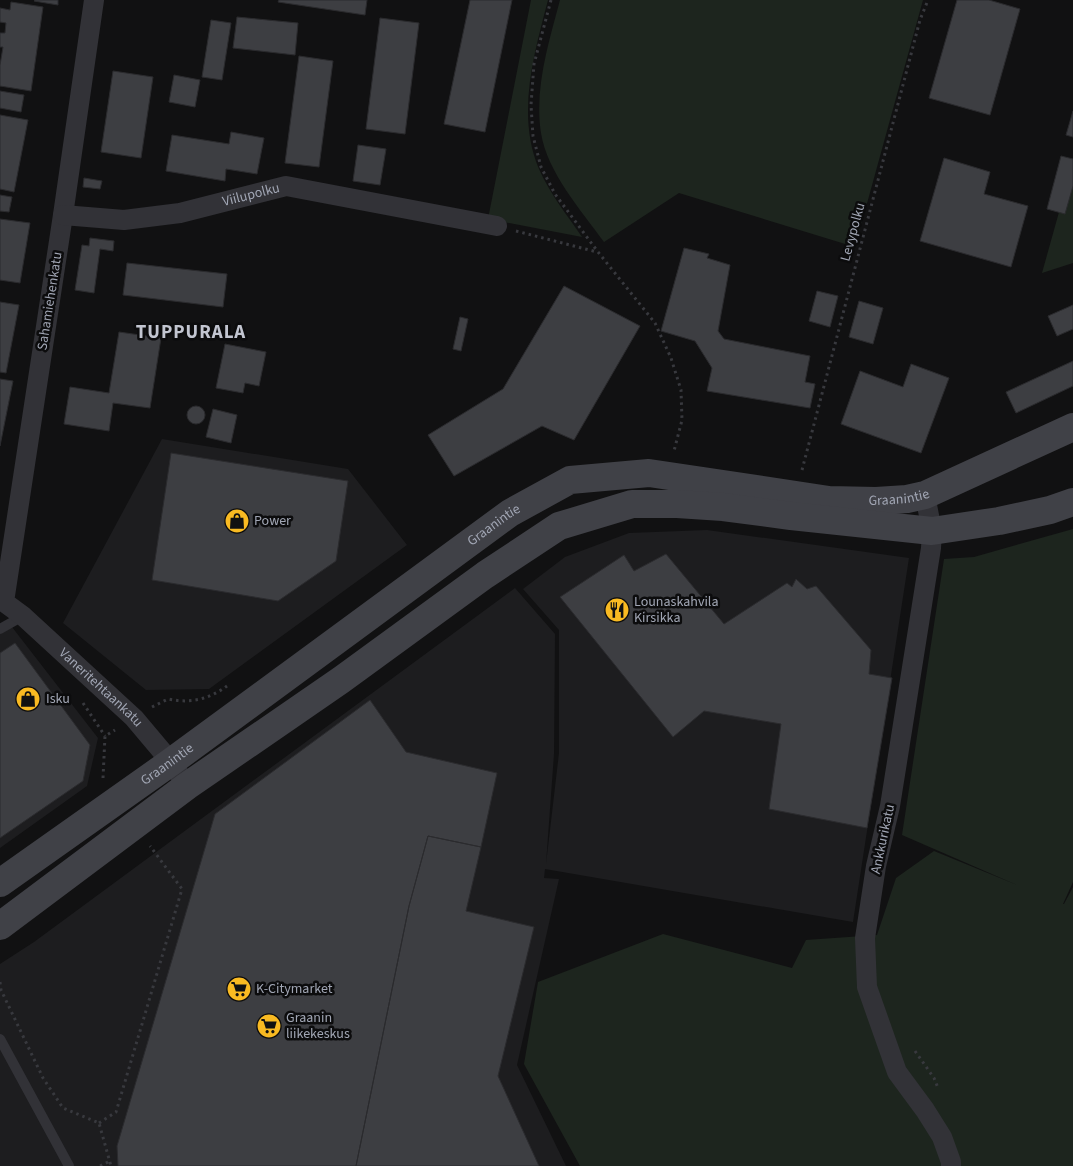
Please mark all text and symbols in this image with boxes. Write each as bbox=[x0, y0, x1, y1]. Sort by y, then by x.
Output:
street label: Viilupolku bbox=[220, 178, 282, 212]
street label: Levypolku bbox=[836, 200, 870, 264]
street label: Sahamiehenkatu bbox=[32, 250, 68, 352]
district label: TUPPURALA bbox=[136, 319, 246, 346]
street label: Graanintie bbox=[868, 484, 933, 511]
street label: Graanintie bbox=[463, 499, 524, 551]
shop icon: Power bbox=[224, 508, 250, 534]
place label: Power bbox=[254, 511, 291, 531]
place label: Lounaskahvila Kirsikka bbox=[634, 592, 719, 628]
restaurant icon: Lounaskahvila Kirsikka bbox=[604, 597, 630, 623]
street label: Vaneritehtaankatu bbox=[54, 644, 148, 731]
shop icon: Isku bbox=[15, 686, 41, 712]
place label: Isku bbox=[46, 689, 70, 709]
street label: Graanintie bbox=[137, 738, 198, 790]
street label: Ankkurikatu bbox=[866, 802, 900, 876]
supermarket icon: K-Citymarket bbox=[226, 976, 252, 1002]
place label: K-Citymarket bbox=[256, 979, 333, 999]
place label: Graanin liikekeskus bbox=[286, 1008, 350, 1044]
supermarket icon: Graanin liikekeskus bbox=[256, 1013, 282, 1039]

